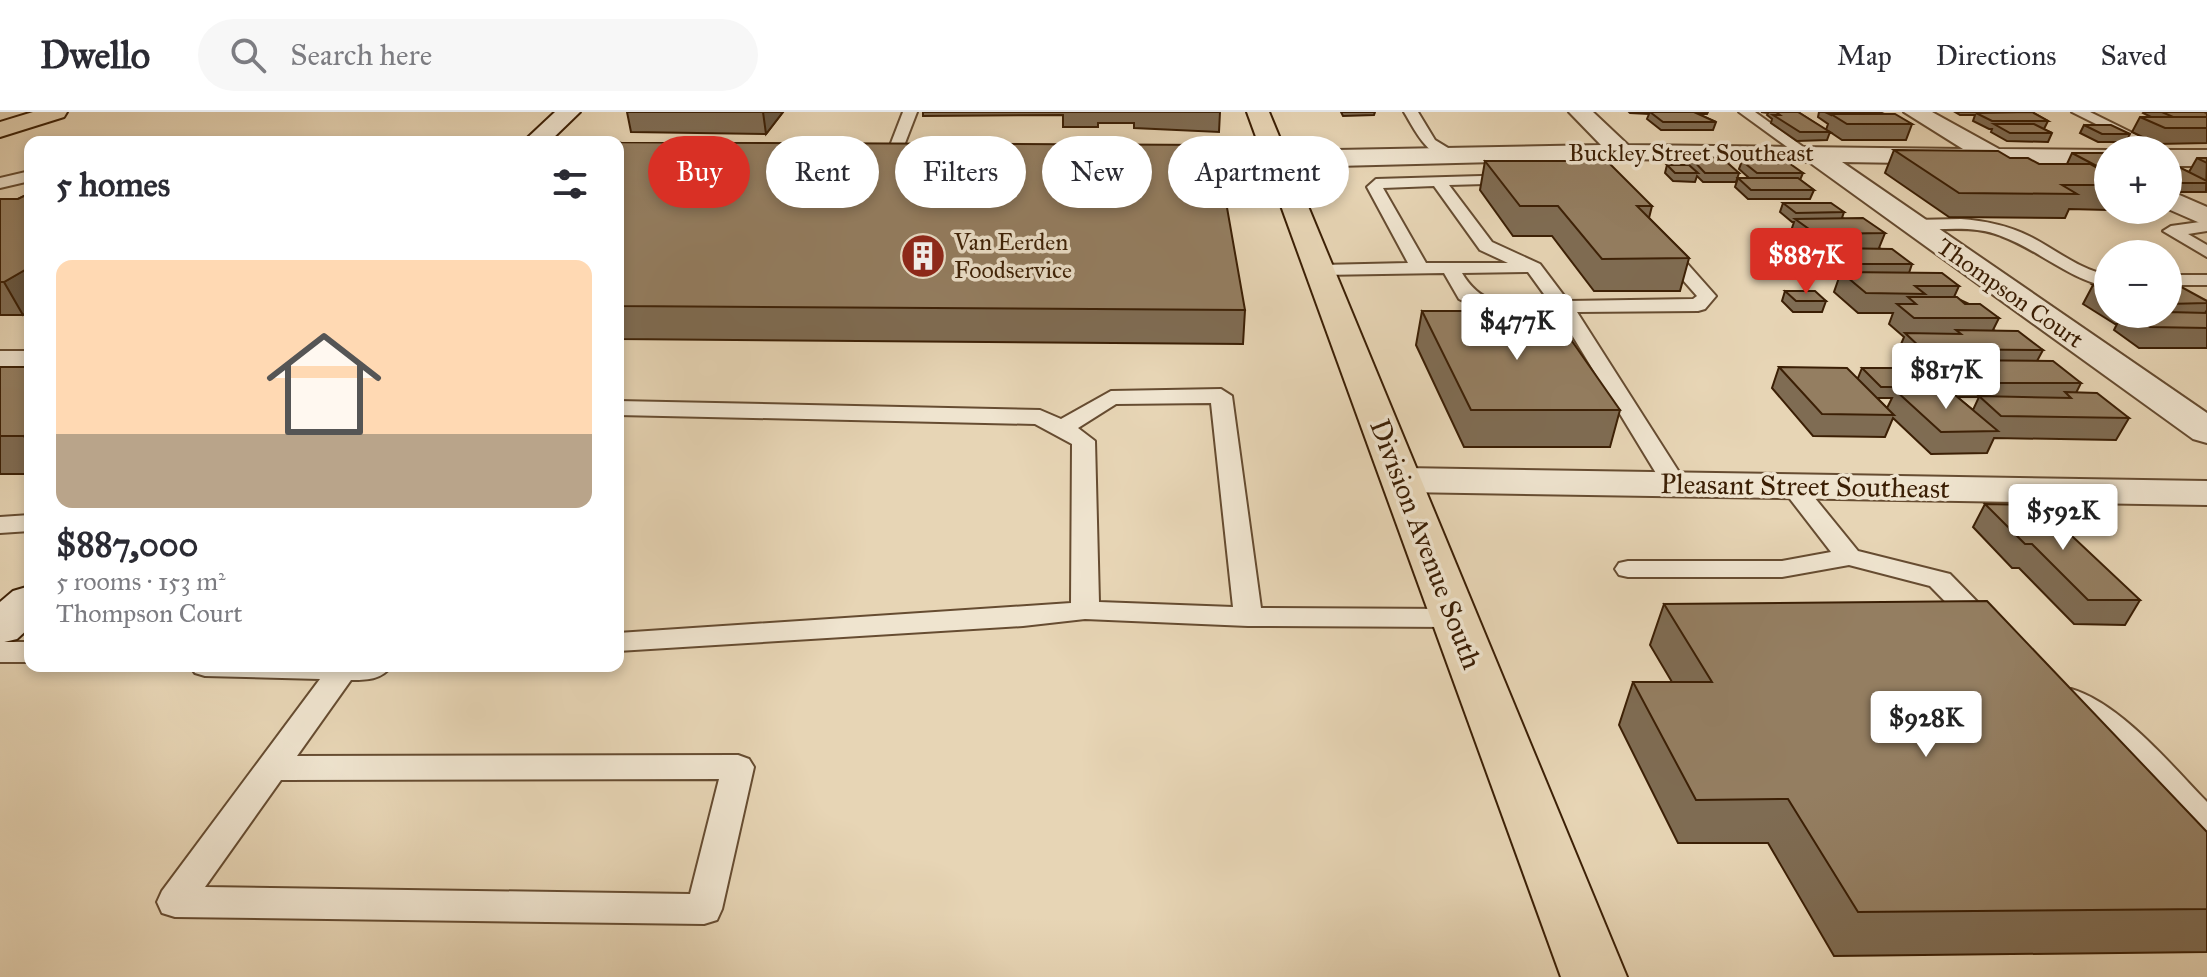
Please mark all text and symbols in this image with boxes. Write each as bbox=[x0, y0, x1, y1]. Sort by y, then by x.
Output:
search box bbox=[198, 19, 758, 91]
text: Dwello bbox=[40, 32, 150, 78]
icon: search bbox=[226, 33, 270, 77]
text: Search here bbox=[290, 37, 432, 73]
text: Map bbox=[1837, 38, 1892, 73]
text: Directions bbox=[1936, 38, 2057, 73]
text: Saved bbox=[2101, 38, 2167, 73]
chip: Buy bbox=[648, 136, 750, 208]
chip: Rent bbox=[766, 136, 879, 208]
chip: Filters bbox=[895, 136, 1026, 208]
chip: New bbox=[1042, 136, 1152, 208]
chip: Apartment bbox=[1168, 136, 1349, 208]
map controls bbox=[2094, 136, 2182, 328]
button: + bbox=[2094, 136, 2182, 224]
street label: Buckley Street Southeast bbox=[1568, 138, 1814, 168]
icon: filters bbox=[548, 162, 592, 206]
text: 5 homes bbox=[56, 164, 170, 205]
place label: Van Eerden Foodservice bbox=[953, 227, 1072, 285]
pin: $887K bbox=[1750, 228, 1862, 296]
street label: Thompson Court bbox=[1931, 231, 2090, 355]
building icon: Van Eerden Foodservice bbox=[899, 232, 947, 280]
text: $887K bbox=[1768, 238, 1844, 270]
button: − bbox=[2094, 240, 2182, 328]
pin: $477K bbox=[1461, 294, 1573, 362]
text: $477K bbox=[1479, 304, 1555, 336]
icon: home bbox=[252, 312, 396, 456]
pin: $817K bbox=[1890, 343, 2002, 411]
text: $817K bbox=[1910, 353, 1982, 385]
street label: Division Avenue South bbox=[1362, 414, 1490, 674]
street label: Pleasant Street Southeast bbox=[1660, 466, 1950, 506]
pin: $592K bbox=[2007, 484, 2119, 552]
text: $592K bbox=[2027, 494, 2099, 526]
text: $887,000 bbox=[56, 524, 198, 565]
text: 5 rooms · 153 m² bbox=[56, 565, 226, 597]
text: Thompson Court bbox=[56, 597, 243, 629]
pin: $928K bbox=[1870, 691, 1982, 759]
text: $928K bbox=[1889, 701, 1963, 733]

